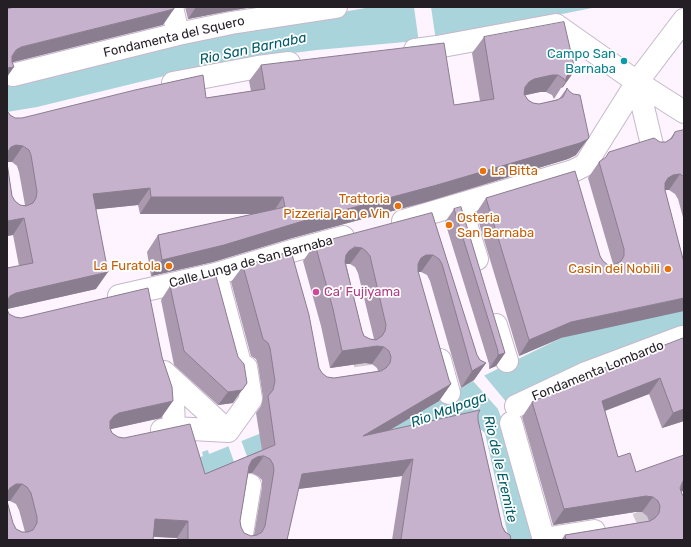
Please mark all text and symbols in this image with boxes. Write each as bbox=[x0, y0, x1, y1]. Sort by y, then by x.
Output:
street label: Fondamenta del Squero bbox=[102, 13, 246, 61]
water label: Rio San Barnaba bbox=[198, 29, 308, 69]
place label: Campo San Barnaba bbox=[547, 46, 616, 77]
marker: Campo San Barnaba bbox=[619, 56, 629, 66]
place label: La Bitta bbox=[491, 163, 538, 179]
marker: La Bitta bbox=[478, 166, 488, 176]
place label: Trattoria Pizzeria Pan e Vin bbox=[283, 191, 390, 222]
marker: Trattoria Pizzeria Pan e Vin bbox=[393, 201, 403, 211]
place label: Osteria San Barnaba bbox=[457, 210, 534, 241]
marker: Osteria San Barnaba bbox=[444, 220, 454, 230]
street label: Calle Lunga de San Barnaba bbox=[167, 233, 335, 291]
place label: La Furatola bbox=[93, 258, 161, 274]
marker: La Furatola bbox=[164, 261, 174, 271]
place label: Casin dei Nobili bbox=[568, 261, 660, 277]
marker: Casin dei Nobili bbox=[663, 264, 673, 274]
place label: Ca' Fujiyama bbox=[324, 284, 400, 300]
marker: Ca' Fujiyama bbox=[311, 287, 321, 297]
street label: Fondamenta Lombardo bbox=[530, 337, 666, 405]
water label: Rio Malpaga bbox=[409, 388, 489, 432]
water label: Rio de le Eremite bbox=[480, 414, 520, 524]

